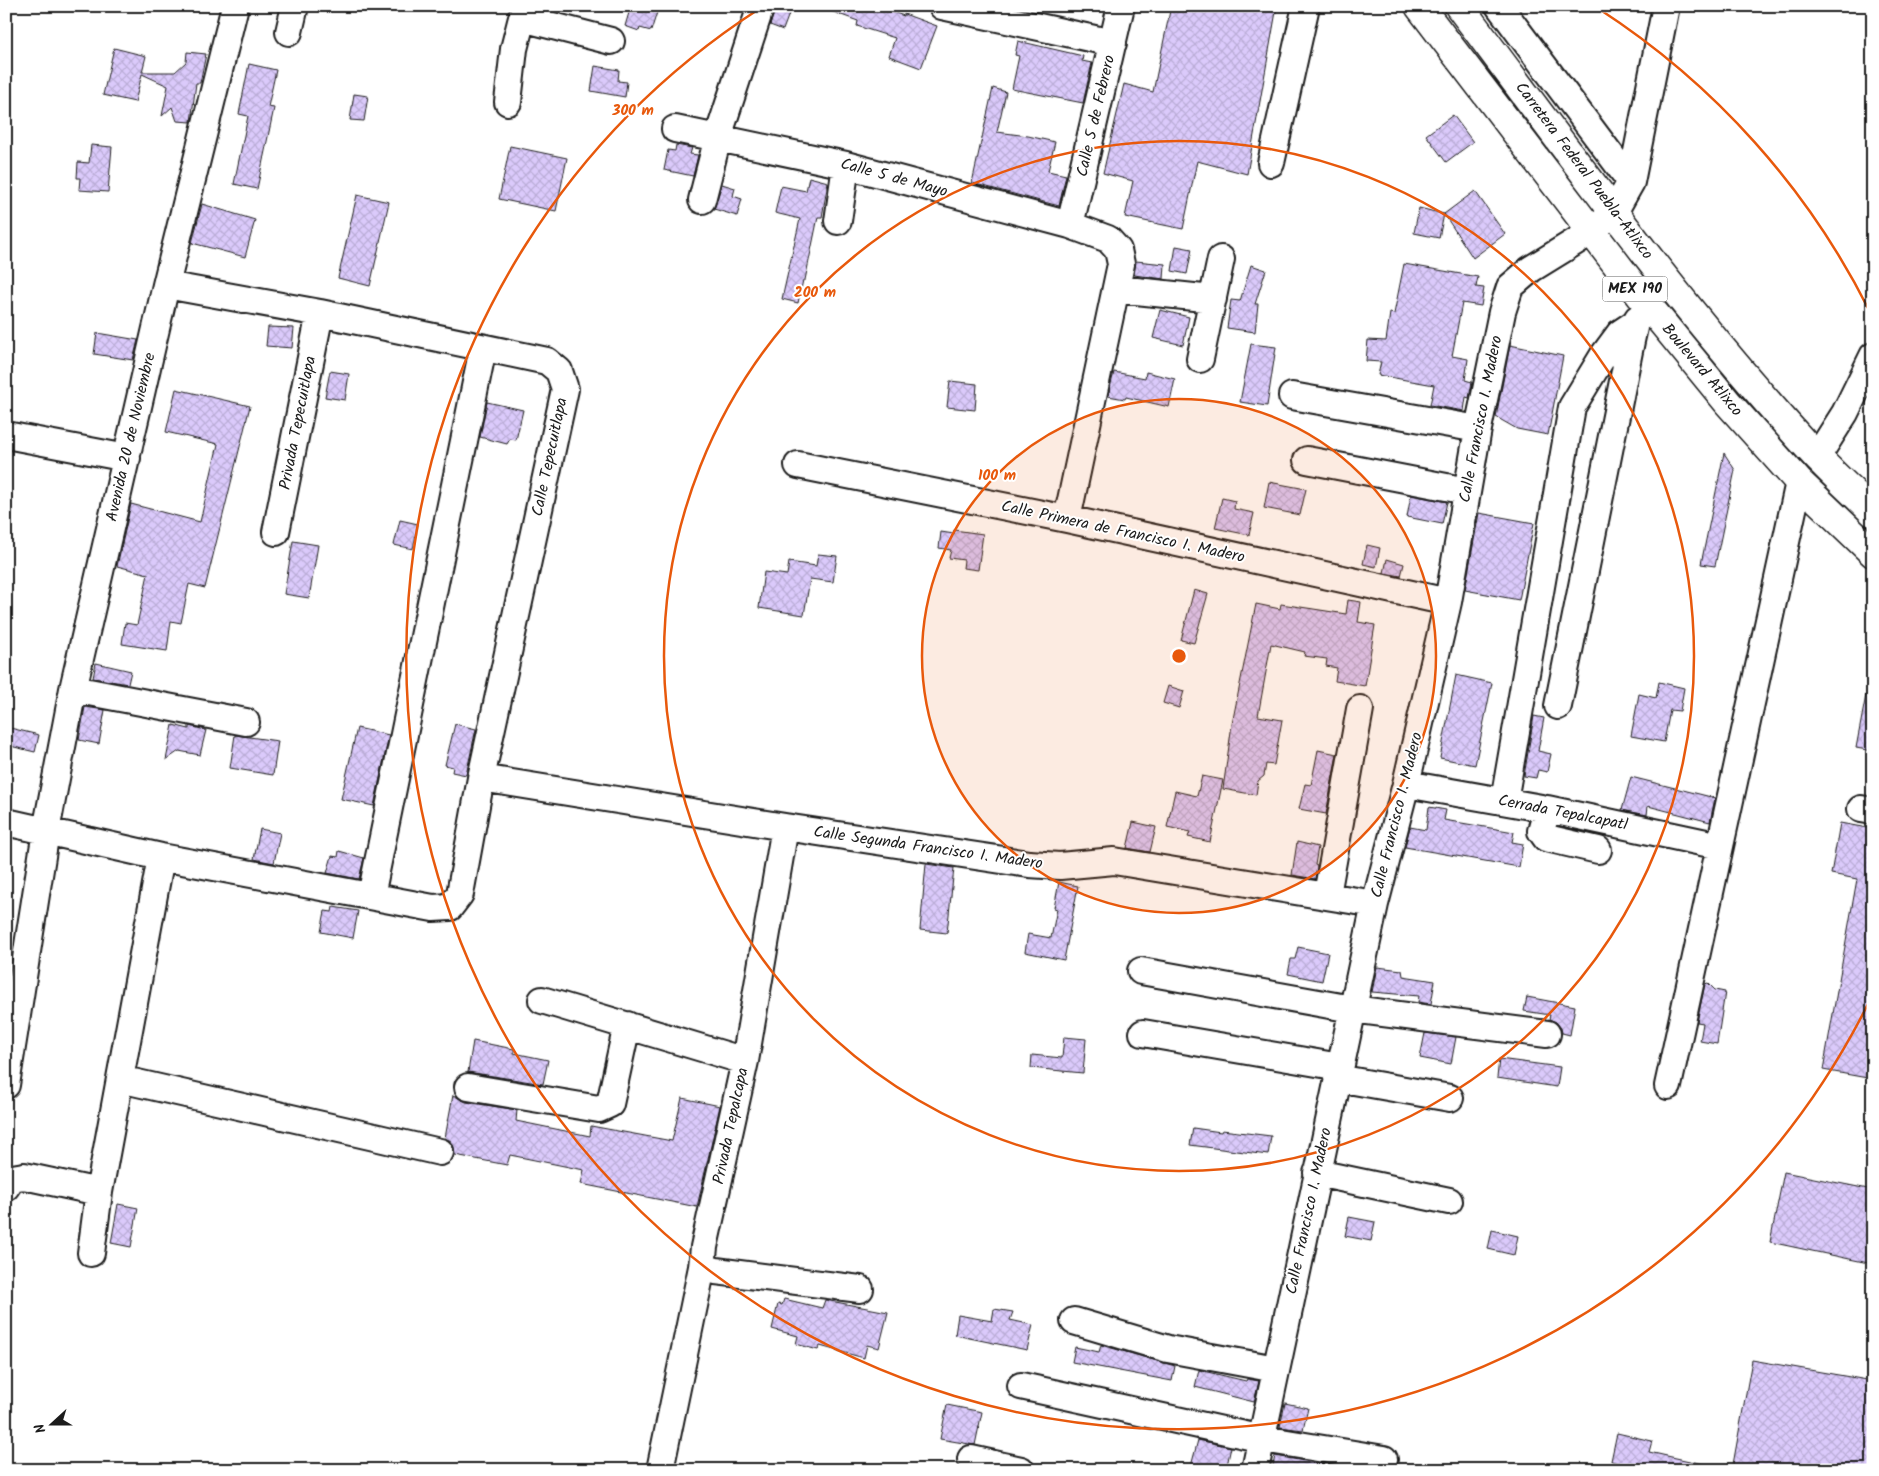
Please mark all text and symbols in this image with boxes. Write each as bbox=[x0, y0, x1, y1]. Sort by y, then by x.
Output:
street label: Calle 5 de Febrero bbox=[1070, 53, 1122, 179]
street label: Carretera Federal Puebla-Atlixco bbox=[1509, 77, 1659, 265]
text: 300 m bbox=[611, 99, 654, 123]
street label: Calle 5 de Mayo bbox=[838, 152, 950, 204]
road number: MEX 190 bbox=[1602, 276, 1668, 302]
text: 200 m bbox=[794, 281, 836, 305]
street label: Boulevard Atlixco bbox=[1655, 318, 1749, 422]
street label: Calle Francisco I. Madero bbox=[1453, 333, 1509, 505]
street label: Avenida 20 de Noviembre bbox=[99, 350, 163, 524]
street label: Privada Tepecuitlapa bbox=[273, 354, 323, 492]
street label: Calle Tepecuitlapa bbox=[525, 395, 575, 519]
text: 100 m bbox=[978, 464, 1016, 488]
street label: Calle Primera de Francisco I. Madero bbox=[999, 494, 1247, 570]
centre of rings bbox=[1170, 647, 1188, 665]
street label: Calle Francisco I. Madero bbox=[1364, 730, 1430, 900]
street label: Cerrada Tepalcapatl bbox=[1496, 788, 1630, 838]
street label: Calle Segunda Francisco I. Madero bbox=[812, 820, 1044, 876]
street label: Privada Tepalcapa bbox=[706, 1065, 756, 1187]
street label: Calle Francisco I. Madero bbox=[1279, 1125, 1339, 1297]
north arrow bbox=[28, 1398, 78, 1448]
text: N bbox=[29, 1420, 53, 1436]

